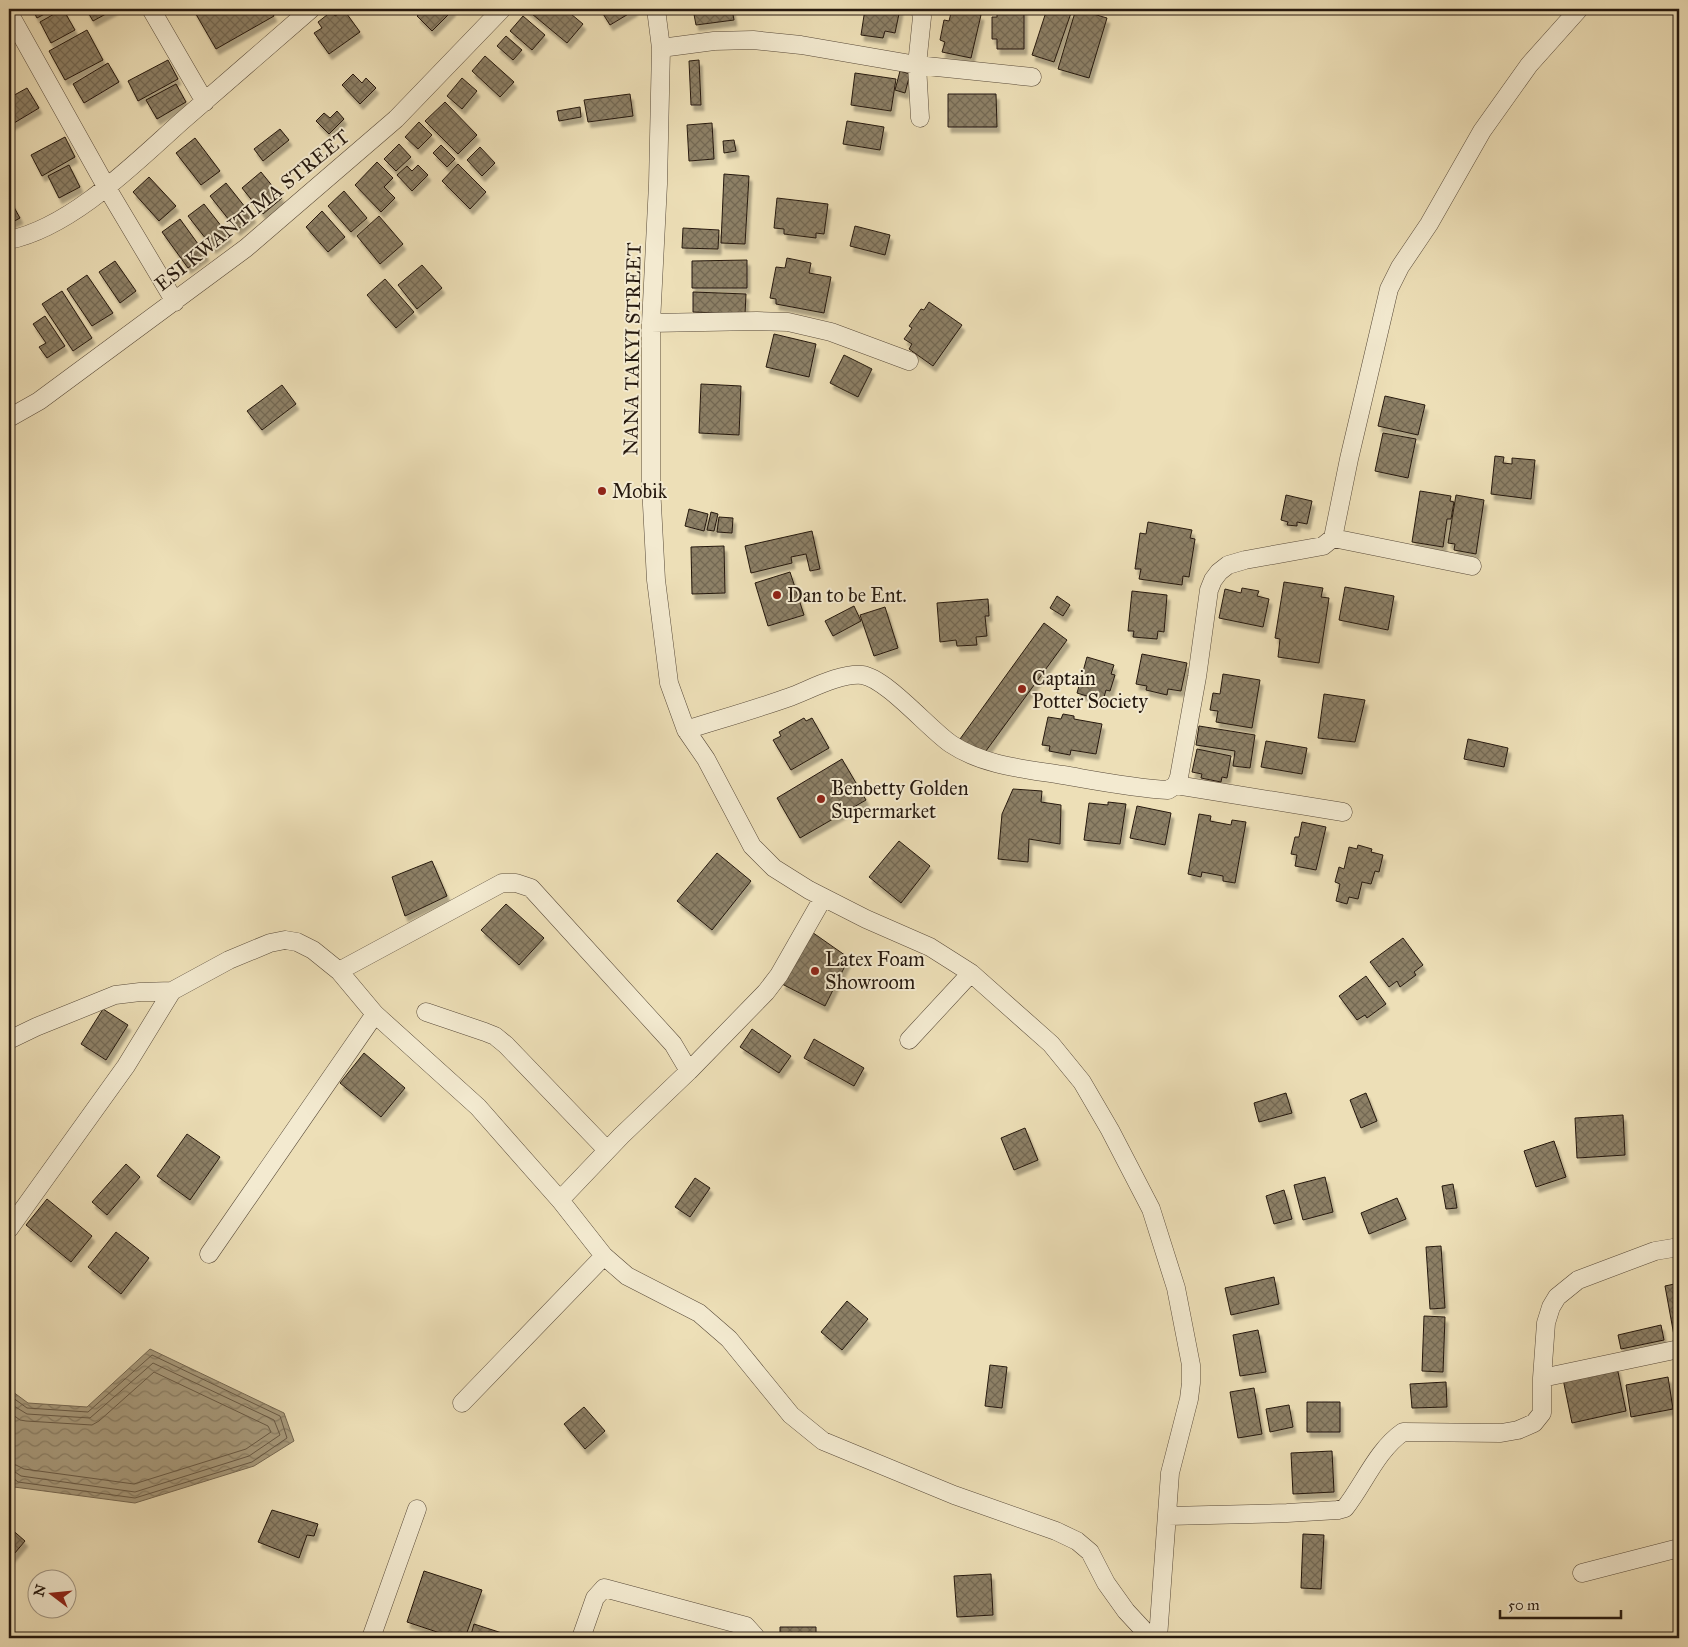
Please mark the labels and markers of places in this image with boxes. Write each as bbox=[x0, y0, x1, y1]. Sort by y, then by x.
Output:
place label: Mobik bbox=[612, 479, 668, 503]
marker: Mobik bbox=[596, 485, 608, 497]
place label: Dan to be Ent. bbox=[787, 583, 907, 607]
marker: Dan to be Ent. bbox=[771, 589, 783, 601]
place label: Captain Potter Society bbox=[1032, 666, 1148, 713]
marker: Captain Potter Society bbox=[1016, 683, 1028, 695]
place label: Benbetty Golden Supermarket bbox=[831, 776, 969, 823]
marker: Benbetty Golden Supermarket bbox=[815, 793, 827, 805]
place label: Latex Foam Showroom bbox=[825, 947, 925, 994]
marker: Latex Foam Showroom bbox=[809, 965, 821, 977]

